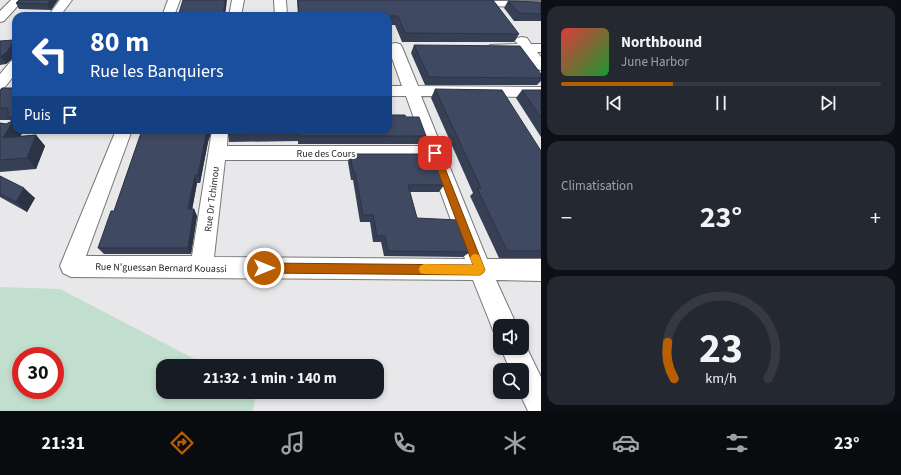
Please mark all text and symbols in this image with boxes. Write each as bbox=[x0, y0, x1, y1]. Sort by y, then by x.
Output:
text: 80 m bbox=[90, 22, 149, 62]
icon: left bbox=[24, 28, 76, 80]
text: Northbound bbox=[621, 32, 702, 53]
text: June Harbor bbox=[621, 53, 689, 71]
text: Rue les Banquiers bbox=[90, 59, 224, 84]
icon: previous bbox=[603, 92, 625, 114]
icon: pause bbox=[710, 92, 732, 114]
icon: next bbox=[817, 92, 839, 114]
icon: arrive bbox=[59, 104, 81, 126]
text: Puis bbox=[24, 105, 51, 126]
pin bbox=[418, 136, 452, 170]
icon: arrive bbox=[424, 142, 446, 164]
street label: Rue des Cours bbox=[297, 147, 355, 161]
street label: Rue Dr Tchimou bbox=[201, 165, 223, 233]
text: Climatisation bbox=[561, 177, 633, 195]
text: 23° bbox=[700, 196, 742, 239]
text: − bbox=[561, 202, 572, 234]
text: + bbox=[870, 202, 881, 234]
position arrow bbox=[243, 247, 285, 289]
street label: Rue N'guessan Bernard Kouassi bbox=[95, 260, 227, 276]
text: 23 bbox=[699, 318, 743, 378]
map controls bbox=[493, 319, 529, 399]
button: sound bbox=[493, 319, 529, 355]
speed limit sign: 30 bbox=[12, 347, 64, 399]
button: search bbox=[493, 363, 529, 399]
text: km/h bbox=[705, 367, 737, 388]
text: 21:32 · 1 min · 140 m bbox=[203, 368, 337, 389]
icon: directions bbox=[168, 429, 196, 457]
icon: music bbox=[279, 429, 307, 457]
icon: phone bbox=[390, 429, 418, 457]
icon: climate bbox=[501, 429, 529, 457]
icon: car bbox=[612, 429, 640, 457]
icon: filters bbox=[723, 429, 751, 457]
text: 21:31 bbox=[42, 431, 85, 456]
text: 23° bbox=[834, 431, 860, 456]

